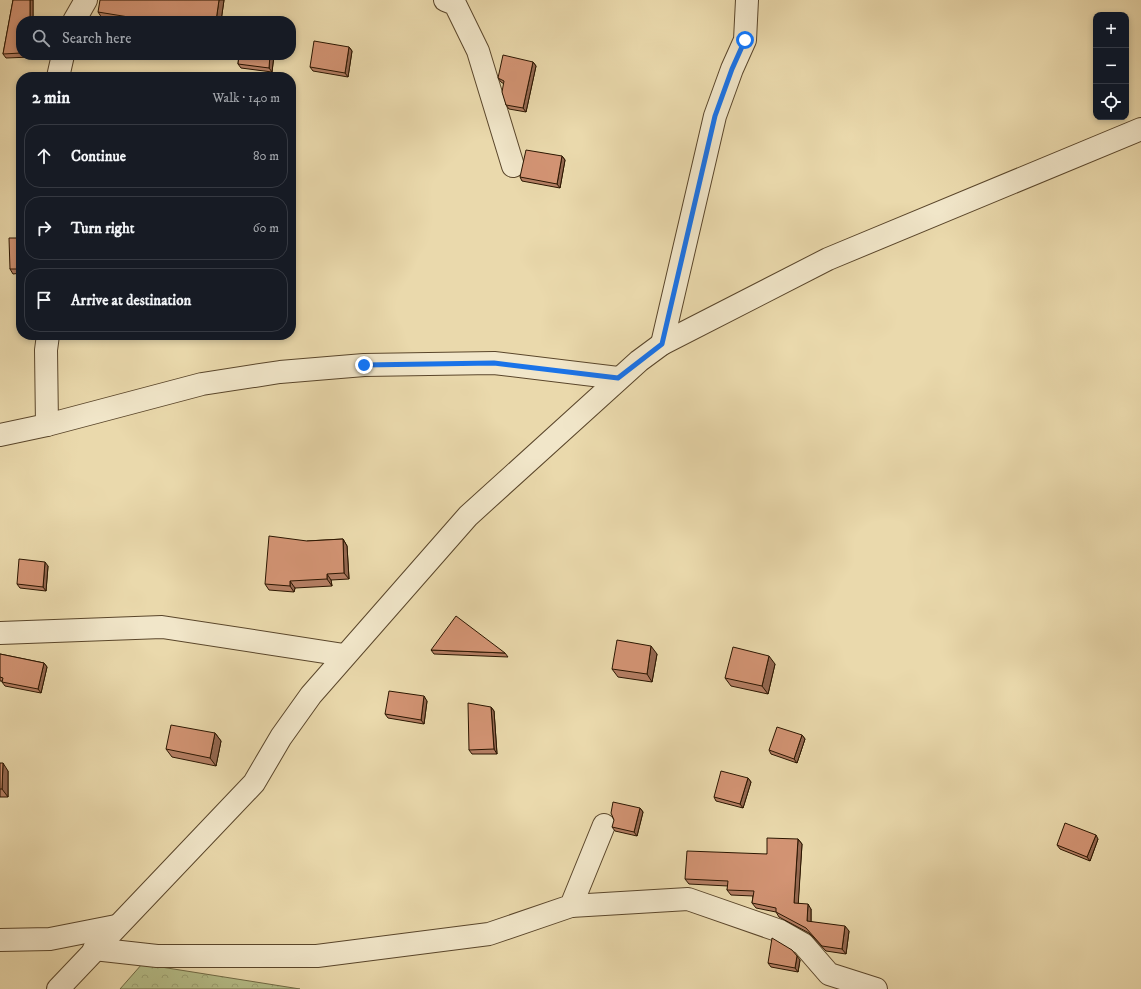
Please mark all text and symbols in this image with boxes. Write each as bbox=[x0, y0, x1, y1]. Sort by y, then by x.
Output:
map controls bbox=[1093, 12, 1129, 120]
button: + bbox=[1093, 12, 1129, 48]
search box bbox=[16, 16, 296, 60]
icon: search bbox=[30, 27, 52, 49]
text: Search here bbox=[62, 29, 131, 48]
route start bbox=[736, 31, 754, 49]
button: − bbox=[1093, 48, 1129, 84]
button: locate bbox=[1093, 84, 1129, 120]
text: 2 min bbox=[32, 87, 70, 109]
text: Walk · 140 m bbox=[212, 90, 280, 106]
icon: ahead bbox=[33, 145, 55, 167]
text: Continue bbox=[71, 147, 126, 166]
text: 80 m bbox=[253, 148, 279, 164]
icon: right bbox=[33, 217, 55, 239]
text: Turn right bbox=[71, 219, 134, 238]
text: 60 m bbox=[253, 220, 279, 236]
icon: arrive bbox=[33, 289, 55, 311]
text: Arrive at destination bbox=[71, 291, 191, 310]
route end bbox=[355, 356, 373, 374]

